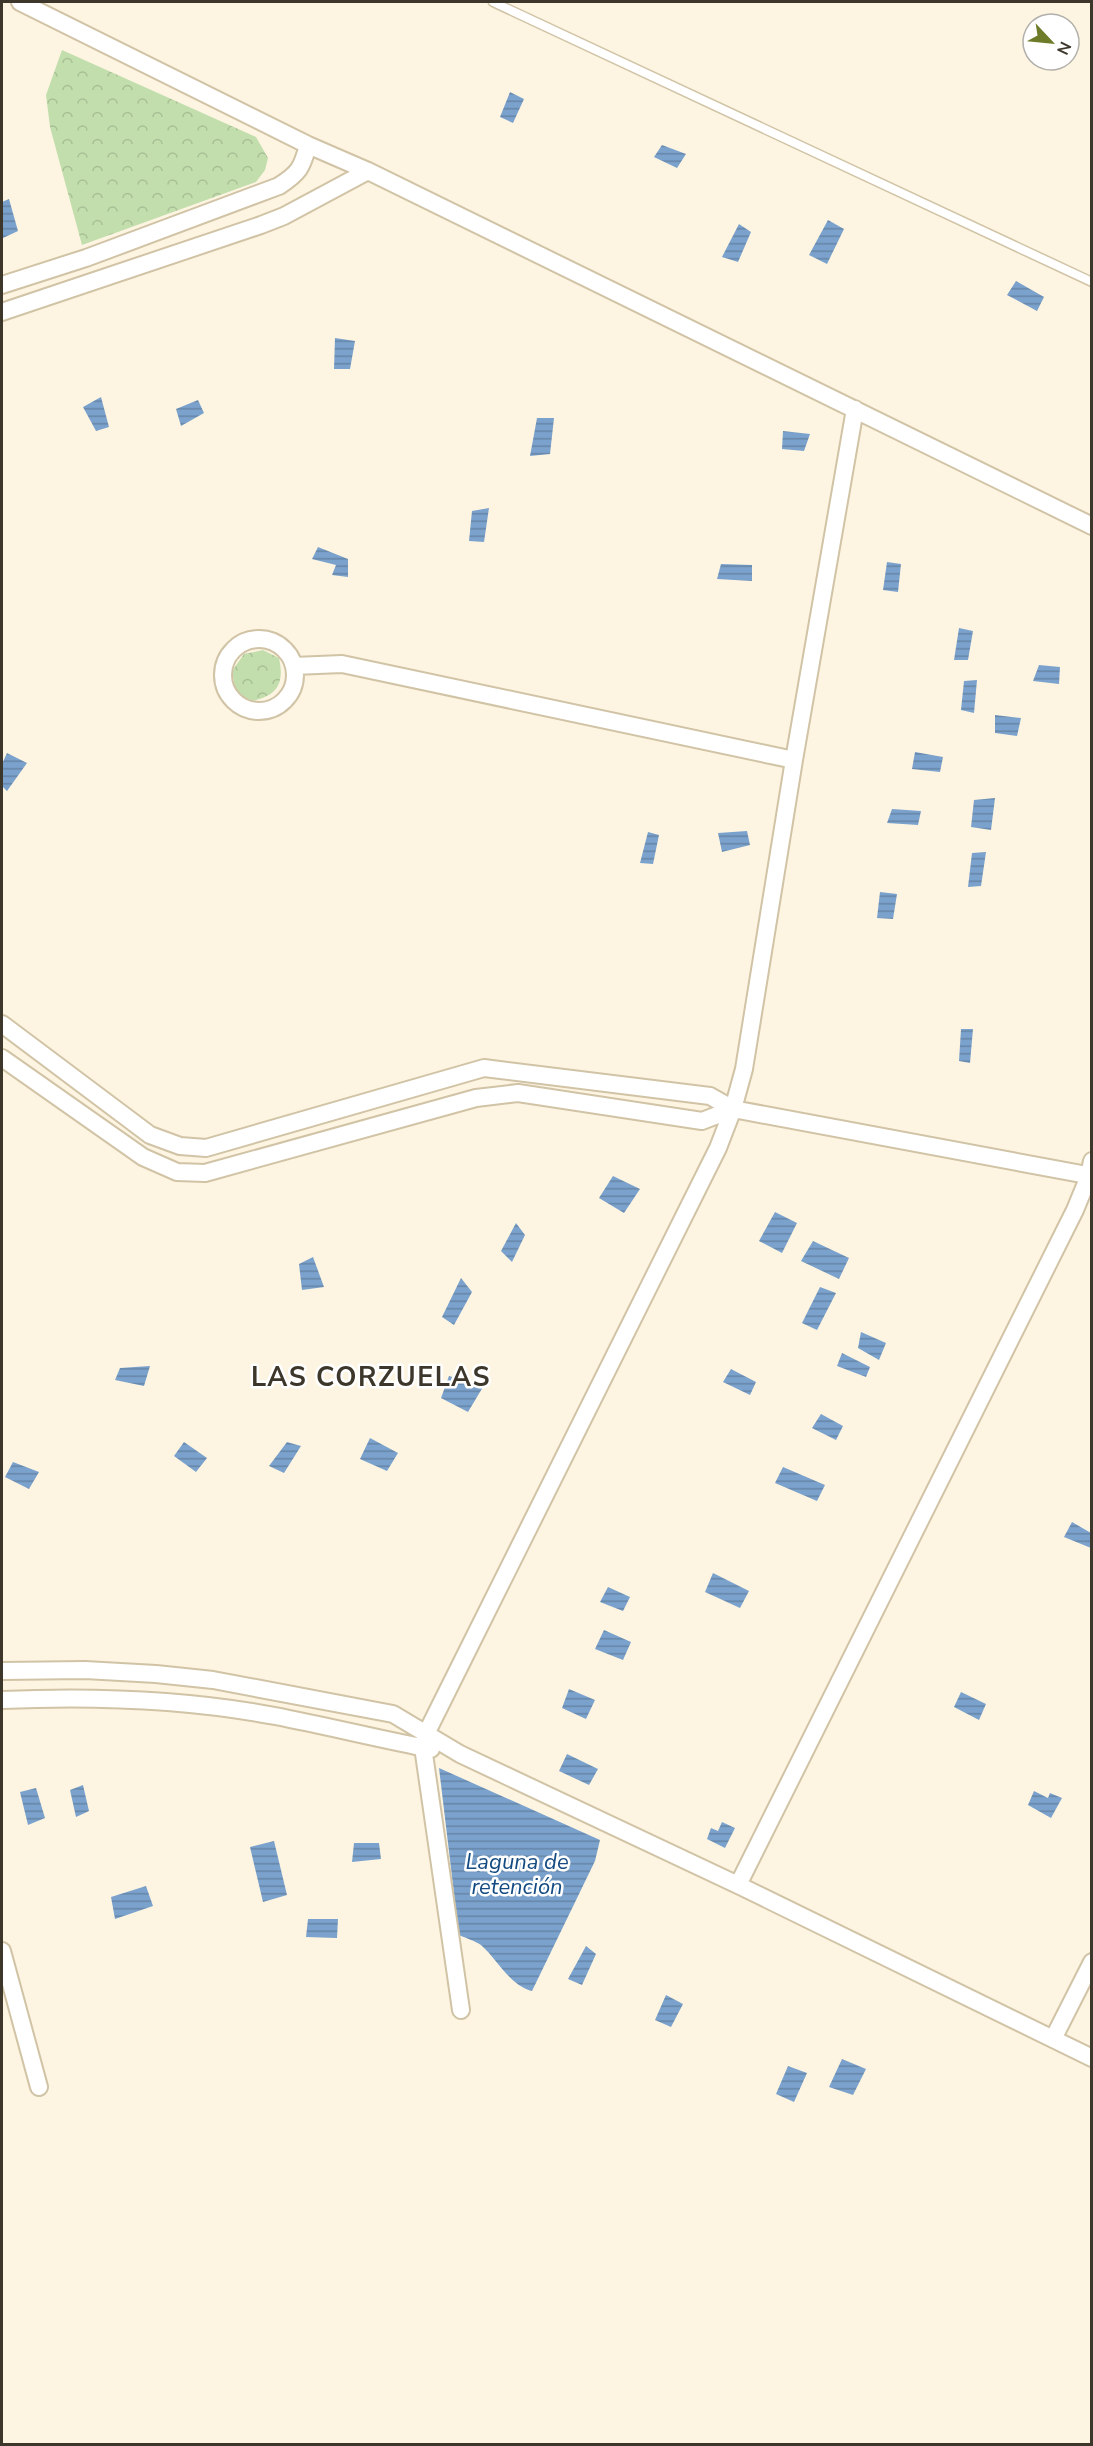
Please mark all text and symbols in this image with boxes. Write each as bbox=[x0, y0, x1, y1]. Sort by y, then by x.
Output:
north arrow bbox=[1021, 12, 1081, 72]
text: N bbox=[1051, 38, 1076, 58]
district label: LAS CORZUELAS bbox=[251, 1359, 491, 1396]
water label: Laguna de retención bbox=[465, 1847, 569, 1902]

